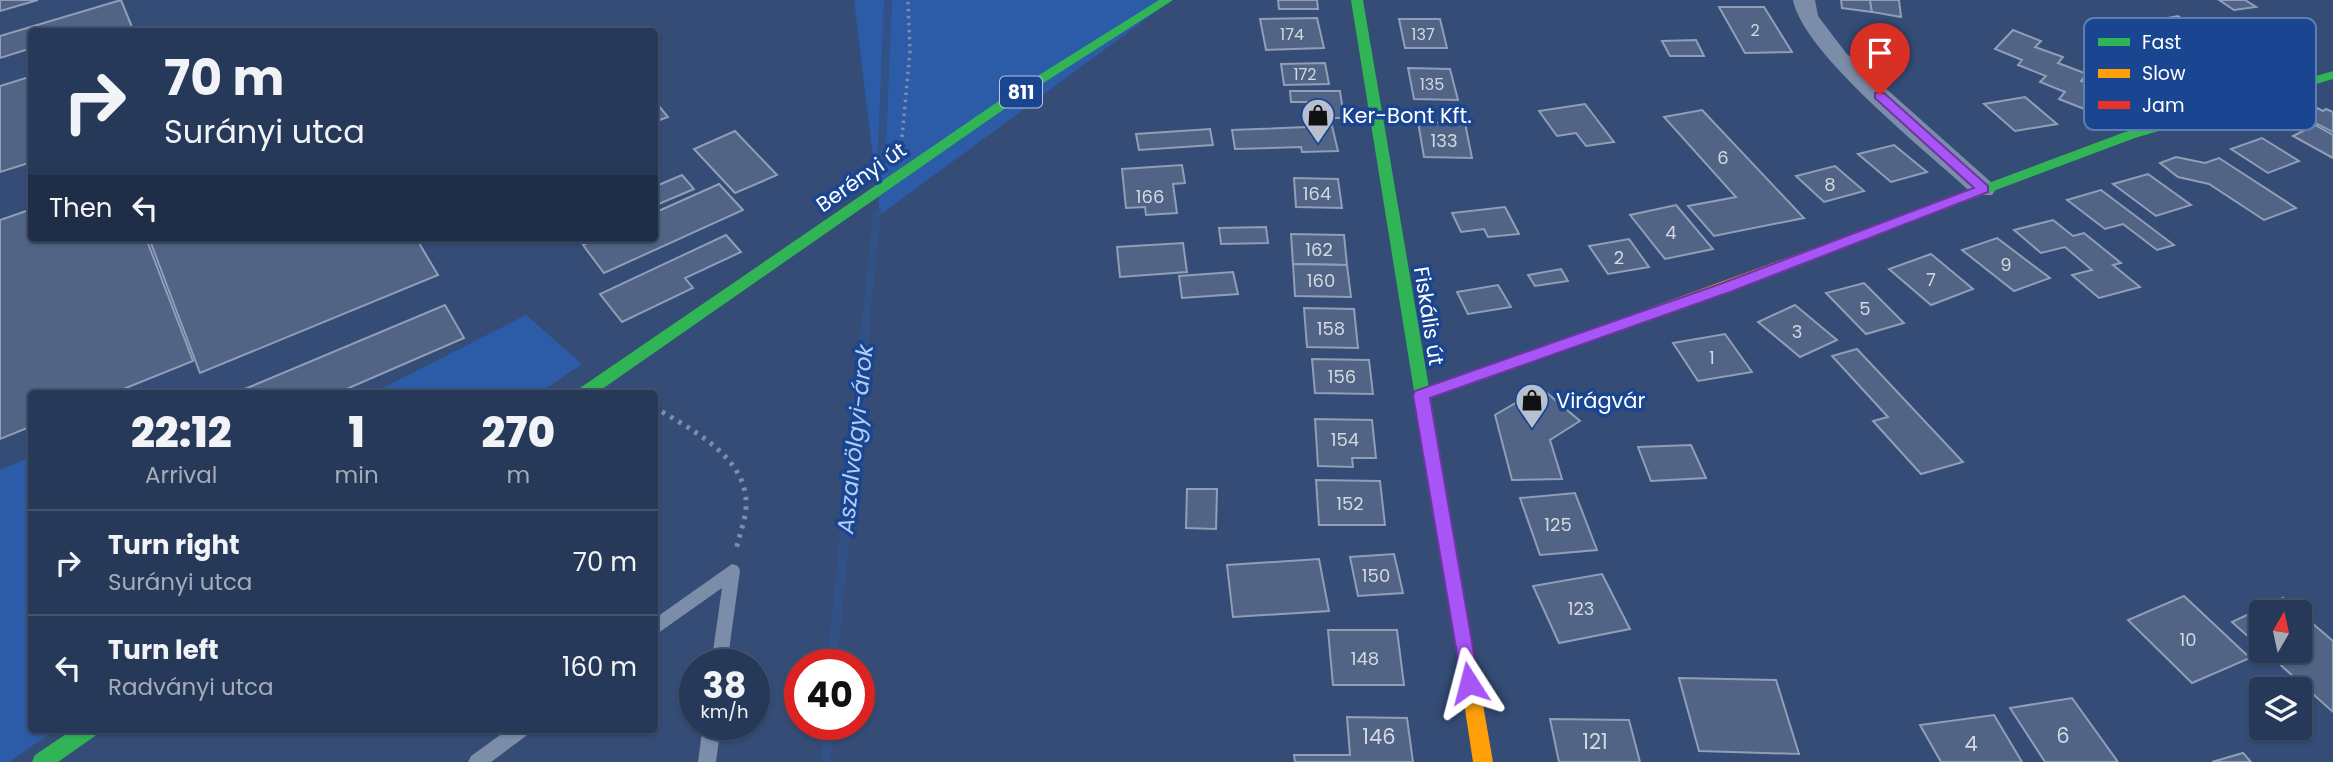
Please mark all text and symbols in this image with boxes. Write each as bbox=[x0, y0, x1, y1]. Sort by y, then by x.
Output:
legend bbox=[2084, 18, 2316, 130]
house number: 2 bbox=[1750, 19, 1760, 42]
house number: 174 bbox=[1280, 23, 1304, 46]
house number: 137 bbox=[1411, 23, 1435, 46]
pin bbox=[1850, 23, 1910, 95]
text: Fast bbox=[2142, 29, 2181, 56]
icon: arrive bbox=[1861, 34, 1899, 72]
text: 70 m bbox=[164, 44, 284, 112]
icon: right bbox=[49, 56, 140, 147]
text: Slow bbox=[2142, 60, 2186, 87]
house number: 172 bbox=[1293, 63, 1317, 86]
house number: 135 bbox=[1420, 73, 1444, 96]
road number: 811 bbox=[1000, 76, 1042, 108]
text: Jam bbox=[2142, 92, 2184, 119]
shop icon: Ker-Bont Kft. bbox=[1299, 96, 1337, 145]
place label: Ker-Bont Kft. bbox=[1342, 101, 1472, 130]
text: Surányi utca bbox=[164, 109, 365, 154]
house number: 133 bbox=[1431, 128, 1457, 153]
street label: Berényi út bbox=[810, 135, 912, 219]
house number: 6 bbox=[1717, 145, 1729, 170]
house number: 8 bbox=[1824, 172, 1836, 197]
house number: 164 bbox=[1303, 181, 1331, 206]
house number: 166 bbox=[1136, 184, 1164, 209]
icon: left bbox=[126, 189, 164, 227]
text: Then bbox=[49, 190, 112, 226]
house number: 4 bbox=[1665, 220, 1677, 245]
house number: 162 bbox=[1305, 237, 1333, 262]
house number: 2 bbox=[1614, 245, 1624, 270]
house number: 9 bbox=[2000, 252, 2012, 277]
street label: Fiskális út bbox=[1407, 264, 1451, 368]
house number: 7 bbox=[1926, 267, 1936, 292]
house number: 160 bbox=[1307, 268, 1335, 293]
house number: 5 bbox=[1859, 296, 1871, 321]
house number: 158 bbox=[1317, 316, 1345, 341]
house number: 3 bbox=[1792, 319, 1802, 344]
water label: Aszalvölgyi-árok bbox=[829, 342, 881, 536]
house number: 1 bbox=[1709, 345, 1715, 370]
house number: 156 bbox=[1328, 364, 1356, 389]
shop icon: Virágvár bbox=[1513, 381, 1551, 430]
place label: Virágvár bbox=[1556, 386, 1646, 415]
text: 22:12 bbox=[131, 403, 232, 462]
text: 1 bbox=[348, 403, 365, 462]
text: 270 bbox=[482, 403, 555, 462]
house number: 154 bbox=[1331, 427, 1359, 452]
text: Arrival bbox=[145, 459, 217, 491]
text: min bbox=[335, 459, 379, 491]
text: m bbox=[506, 459, 530, 491]
house number: 152 bbox=[1336, 491, 1364, 516]
house number: 125 bbox=[1544, 512, 1572, 537]
text: Turn right bbox=[108, 527, 240, 563]
icon: right bbox=[49, 544, 87, 582]
text: 70 m bbox=[573, 544, 637, 580]
house number: 150 bbox=[1362, 563, 1390, 588]
text: Surányi utca bbox=[108, 566, 252, 598]
house number: 123 bbox=[1568, 596, 1594, 621]
north arrow bbox=[2249, 600, 2312, 663]
map controls bbox=[2249, 600, 2312, 740]
house number: 10 bbox=[2179, 627, 2197, 652]
text: Turn left bbox=[108, 632, 219, 668]
house number: 148 bbox=[1351, 646, 1379, 671]
position arrow bbox=[1432, 646, 1506, 720]
icon: left bbox=[49, 649, 87, 687]
text: 160 m bbox=[562, 649, 637, 685]
speed limit sign: 40 bbox=[784, 649, 875, 740]
text: 38 bbox=[703, 661, 746, 710]
text: Radványi utca bbox=[108, 671, 274, 703]
button: layers bbox=[2249, 677, 2312, 740]
text: km/h bbox=[701, 699, 748, 724]
house number: 6 bbox=[2056, 721, 2070, 750]
house number: 146 bbox=[1362, 722, 1396, 751]
house number: 121 bbox=[1582, 727, 1608, 756]
house number: 4 bbox=[1964, 729, 1978, 758]

